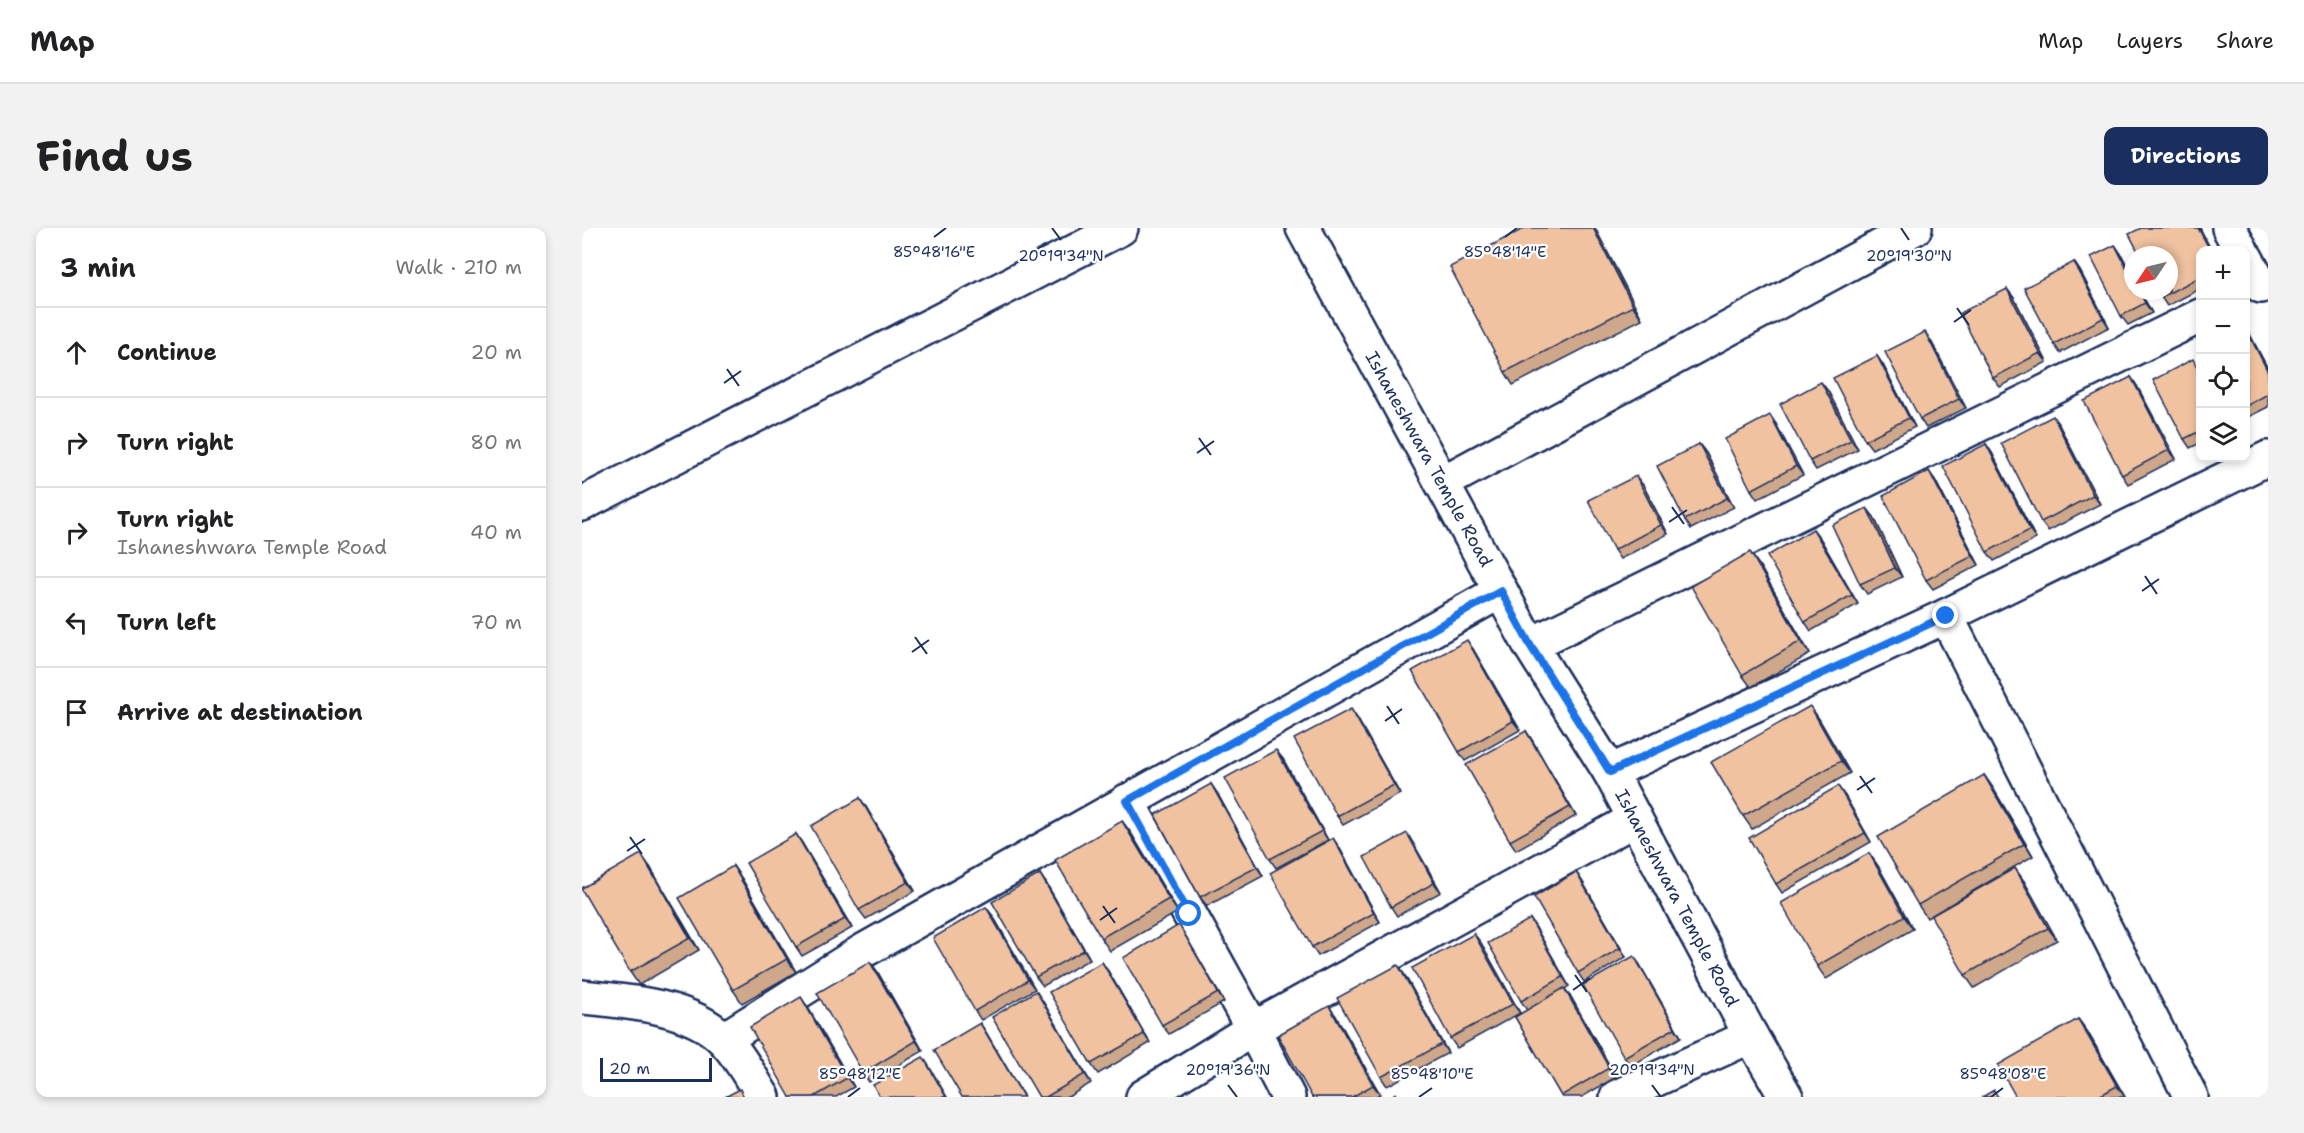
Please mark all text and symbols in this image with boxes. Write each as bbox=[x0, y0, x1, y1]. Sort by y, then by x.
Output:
text: Map bbox=[30, 22, 95, 60]
text: Map bbox=[2038, 27, 2083, 55]
text: Layers bbox=[2116, 27, 2183, 55]
text: Share bbox=[2216, 27, 2274, 55]
button: Directions bbox=[2104, 127, 2268, 185]
text: Find us bbox=[36, 128, 193, 184]
text: 85°48'16"E bbox=[893, 242, 975, 262]
text: 85°48'14"E bbox=[1464, 242, 1546, 262]
text: 20°19'34"N bbox=[1018, 246, 1104, 266]
text: 20°19'30"N bbox=[1866, 246, 1952, 266]
north arrow bbox=[2124, 246, 2178, 300]
map controls bbox=[2196, 246, 2250, 462]
button: + bbox=[2196, 246, 2250, 300]
text: 3 min bbox=[60, 250, 136, 285]
text: Walk · 210 m bbox=[396, 254, 522, 280]
button: − bbox=[2196, 300, 2250, 354]
icon: ahead bbox=[60, 336, 93, 369]
text: Continue bbox=[117, 338, 217, 367]
text: 20 m bbox=[471, 339, 522, 365]
street label: Ishaneshwara Temple Road bbox=[1360, 347, 1498, 571]
button: locate bbox=[2196, 354, 2250, 408]
button: layers bbox=[2196, 408, 2250, 462]
icon: right bbox=[60, 426, 93, 459]
text: Turn right bbox=[117, 428, 234, 457]
text: 80 m bbox=[470, 429, 522, 455]
text: Turn right bbox=[117, 505, 234, 534]
icon: right bbox=[60, 516, 93, 549]
text: 40 m bbox=[470, 519, 522, 545]
text: Ishaneshwara Temple Road bbox=[117, 534, 387, 560]
route end bbox=[1932, 602, 1958, 628]
icon: left bbox=[60, 606, 93, 639]
text: Turn left bbox=[117, 608, 216, 637]
text: 70 m bbox=[470, 609, 522, 635]
icon: arrive bbox=[60, 696, 93, 729]
text: Arrive at destination bbox=[117, 698, 363, 727]
street label: Ishaneshwara Temple Road bbox=[1609, 785, 1745, 1011]
route start bbox=[1175, 900, 1201, 926]
scale bar bbox=[600, 1055, 712, 1082]
text: 20 m bbox=[609, 1058, 650, 1079]
text: 20°19'36"N bbox=[1186, 1060, 1270, 1080]
text: 20°19'34"N bbox=[1609, 1060, 1695, 1080]
text: 85°48'12"E bbox=[819, 1064, 901, 1084]
text: 85°48'10"E bbox=[1390, 1064, 1474, 1084]
text: 85°48'08"E bbox=[1960, 1064, 2046, 1084]

